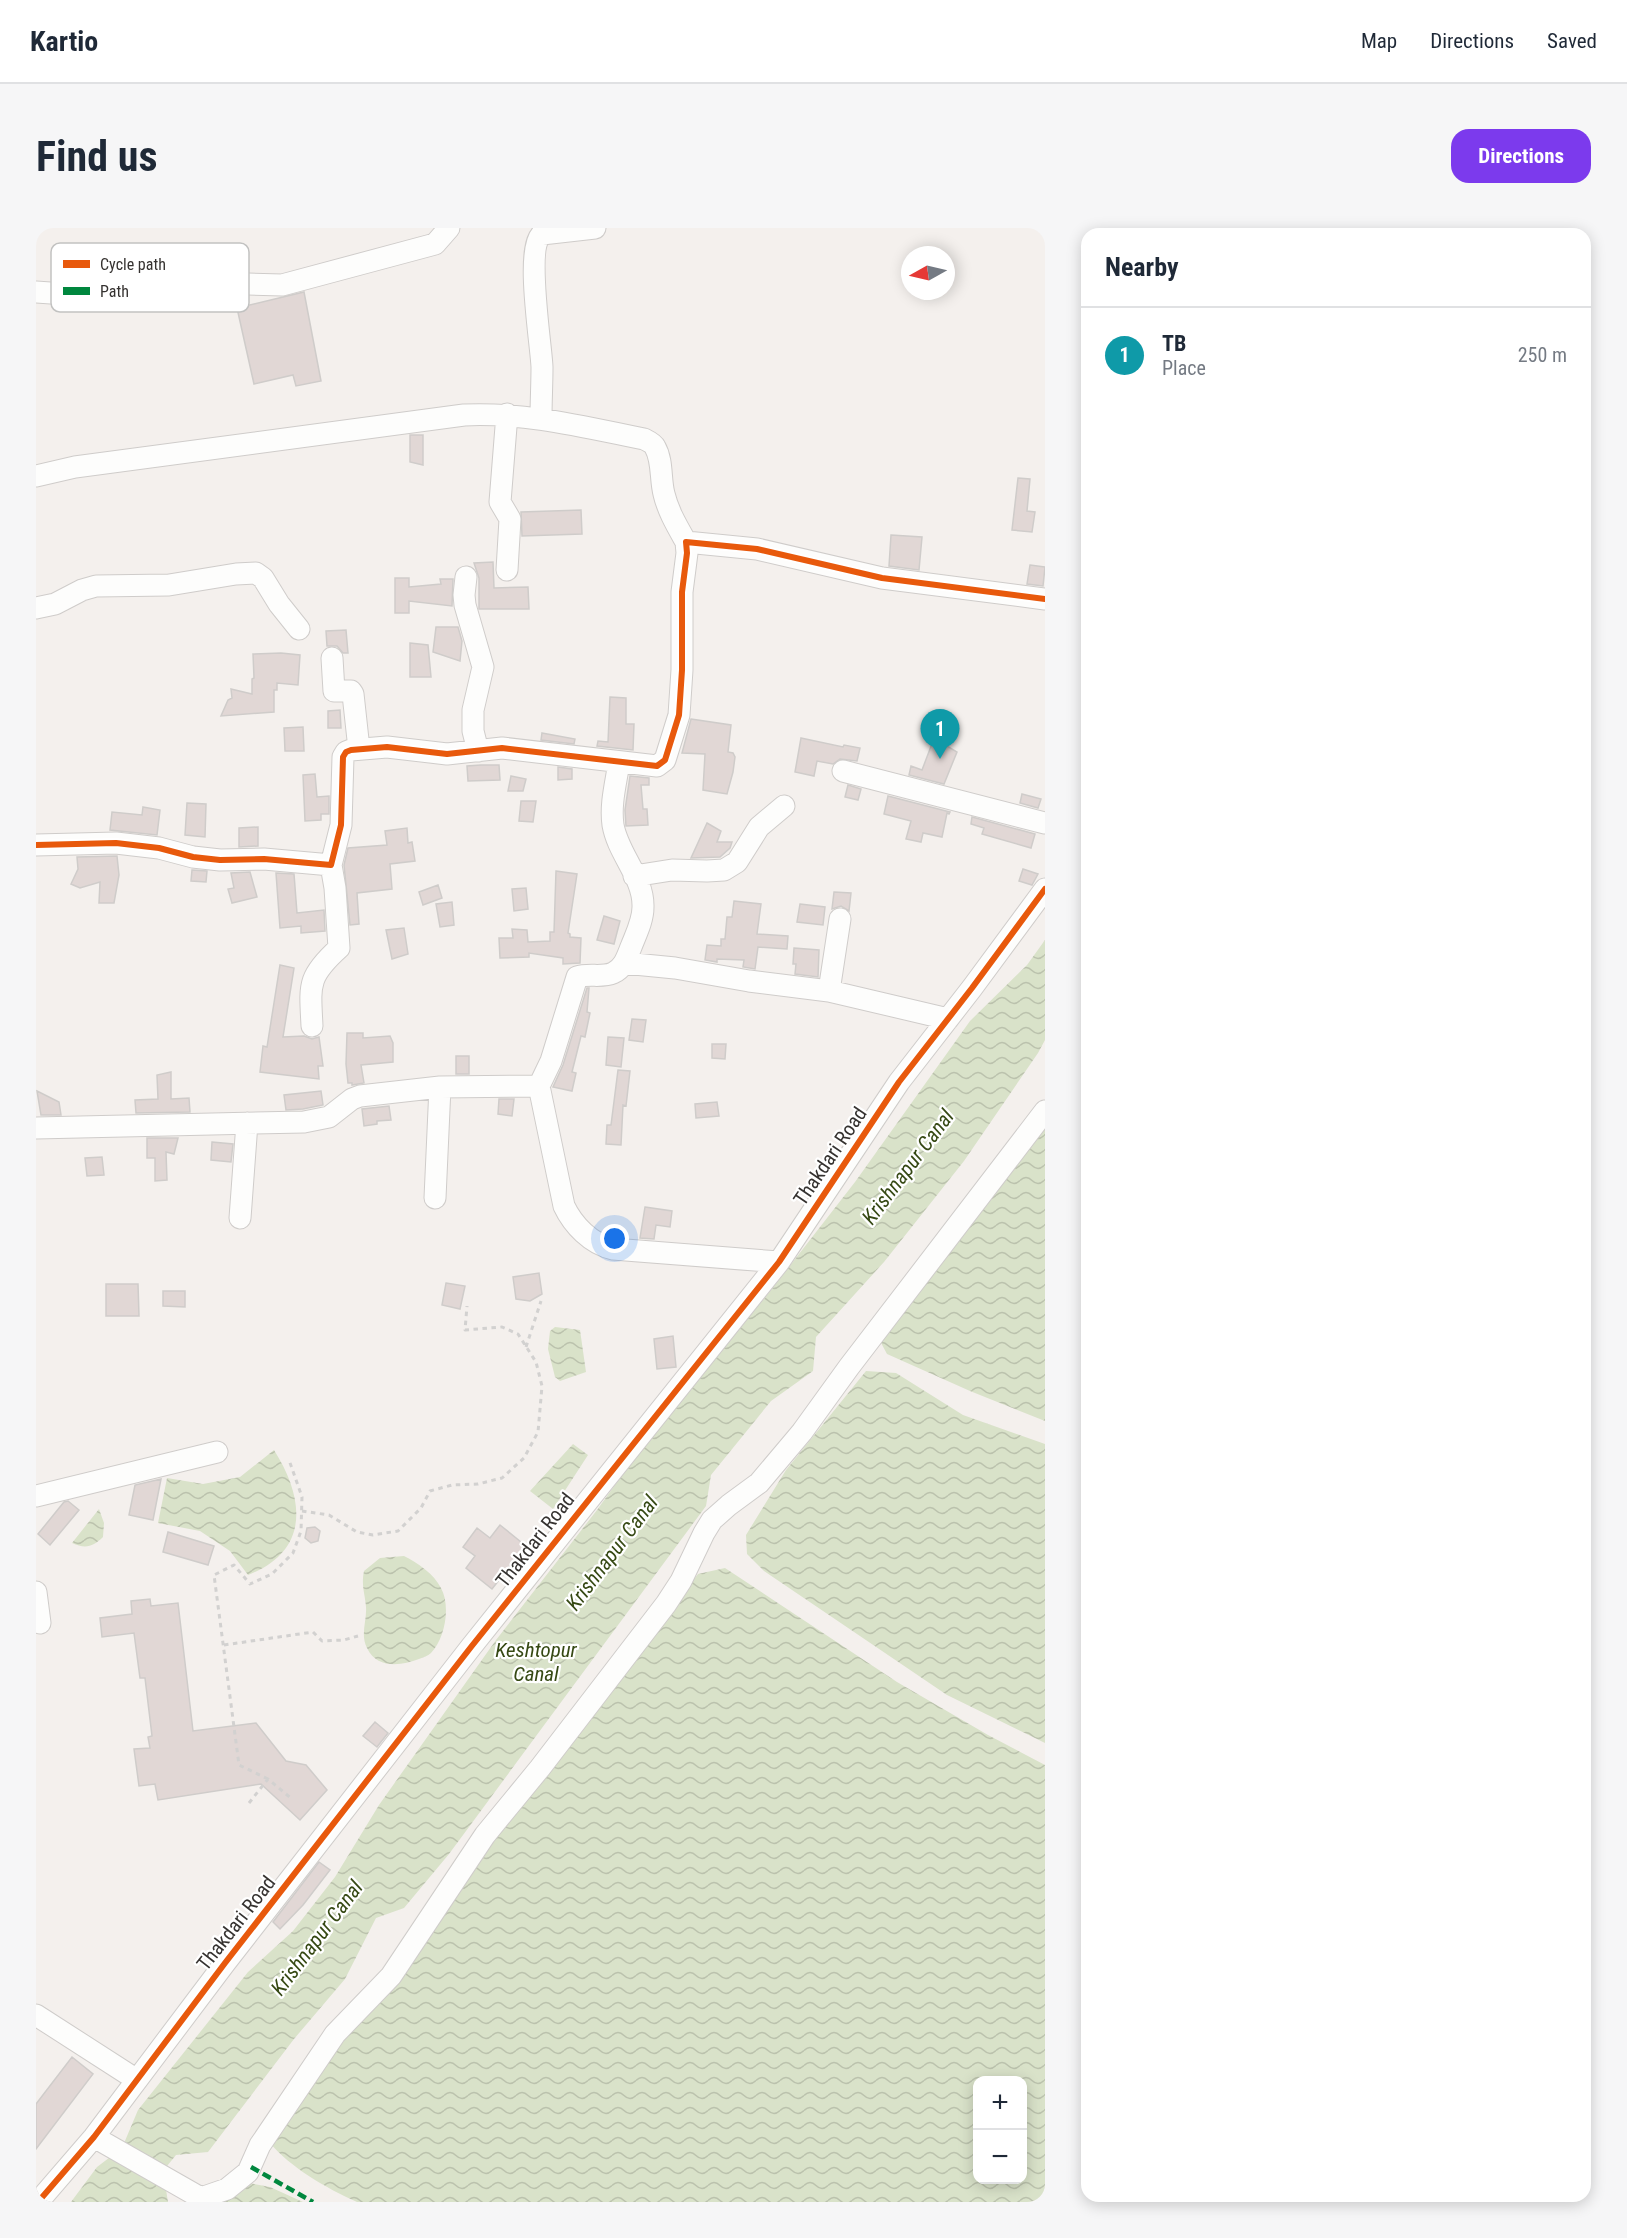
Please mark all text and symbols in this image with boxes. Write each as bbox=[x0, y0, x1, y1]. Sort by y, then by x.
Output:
text: Kartio bbox=[30, 25, 98, 58]
text: Map bbox=[1361, 29, 1397, 53]
text: Directions bbox=[1430, 29, 1514, 53]
text: Saved bbox=[1547, 29, 1597, 53]
button: Directions bbox=[1451, 129, 1591, 183]
text: Find us bbox=[36, 132, 157, 181]
legend bbox=[51, 243, 249, 312]
north arrow bbox=[901, 246, 955, 300]
text: Nearby bbox=[1105, 252, 1179, 282]
text: Cycle path bbox=[100, 255, 166, 274]
text: Path bbox=[100, 282, 129, 301]
text: TB bbox=[1162, 331, 1186, 356]
text: 1 bbox=[1119, 343, 1130, 367]
text: 250 m bbox=[1518, 343, 1567, 367]
text: Place bbox=[1162, 356, 1206, 380]
pin: 1 bbox=[920, 710, 960, 759]
street label: Thakdari Road bbox=[788, 1102, 872, 1210]
water label: Krishnapur Canal bbox=[857, 1105, 959, 1229]
your location bbox=[600, 1224, 629, 1253]
street label: Thakdari Road bbox=[491, 1488, 579, 1592]
water label: Krishnapur Canal bbox=[561, 1491, 663, 1615]
water label: Keshtopur Canal bbox=[495, 1638, 578, 1686]
street label: Thakdari Road bbox=[192, 1871, 280, 1975]
water label: Krishnapur Canal bbox=[266, 1876, 368, 2000]
map controls bbox=[973, 2076, 1027, 2184]
button: + bbox=[973, 2076, 1027, 2130]
button: − bbox=[973, 2130, 1027, 2184]

